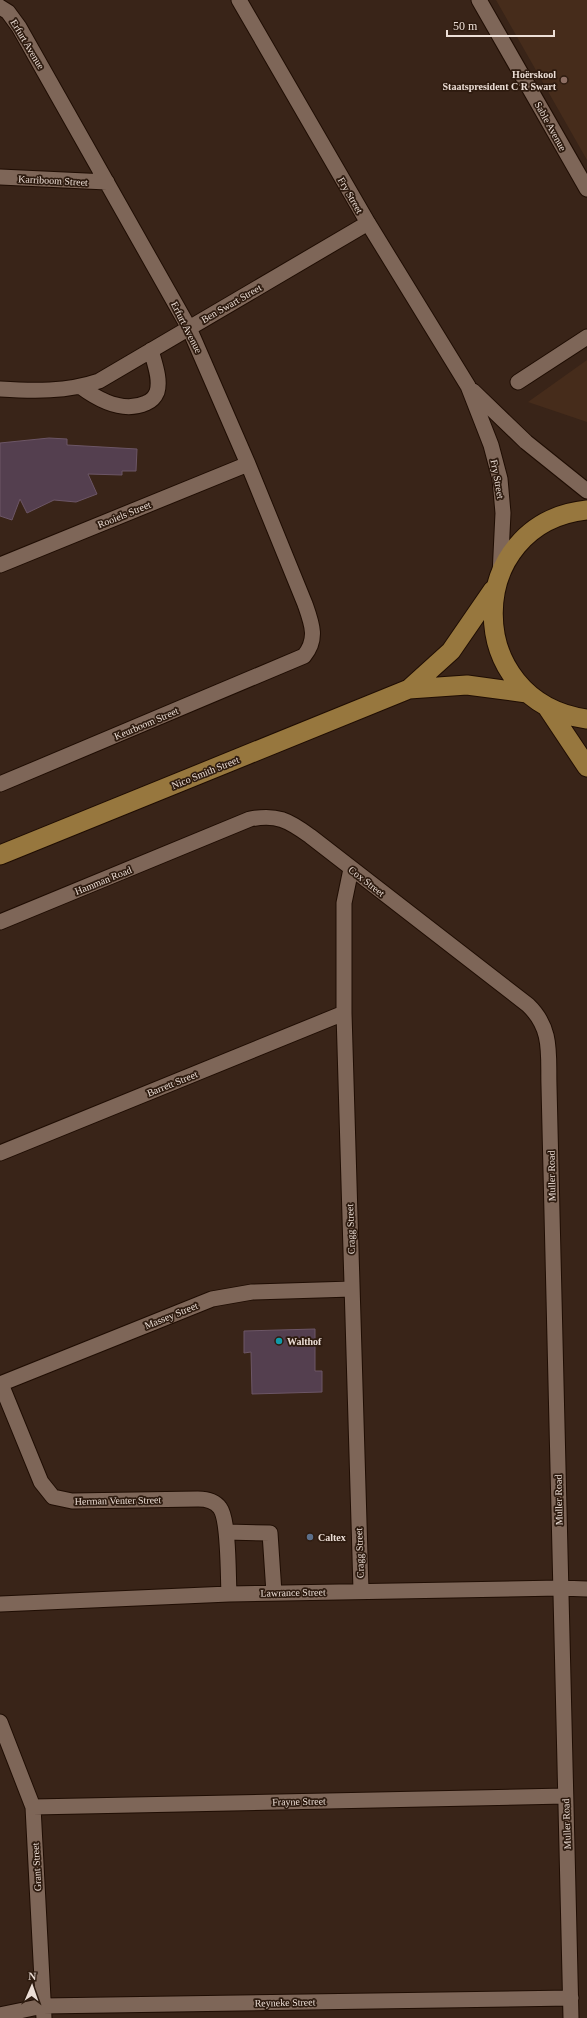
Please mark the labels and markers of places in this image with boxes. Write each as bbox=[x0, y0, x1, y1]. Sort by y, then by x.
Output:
place label: Hoërskool Staatspresident C R Swart bbox=[443, 69, 557, 92]
marker: Hoërskool Staatspresident C R Swart bbox=[559, 75, 569, 85]
marker: Walthof bbox=[274, 1336, 284, 1346]
place label: Walthof bbox=[287, 1336, 322, 1347]
marker: Caltex bbox=[305, 1532, 315, 1542]
place label: Caltex bbox=[318, 1532, 346, 1543]

